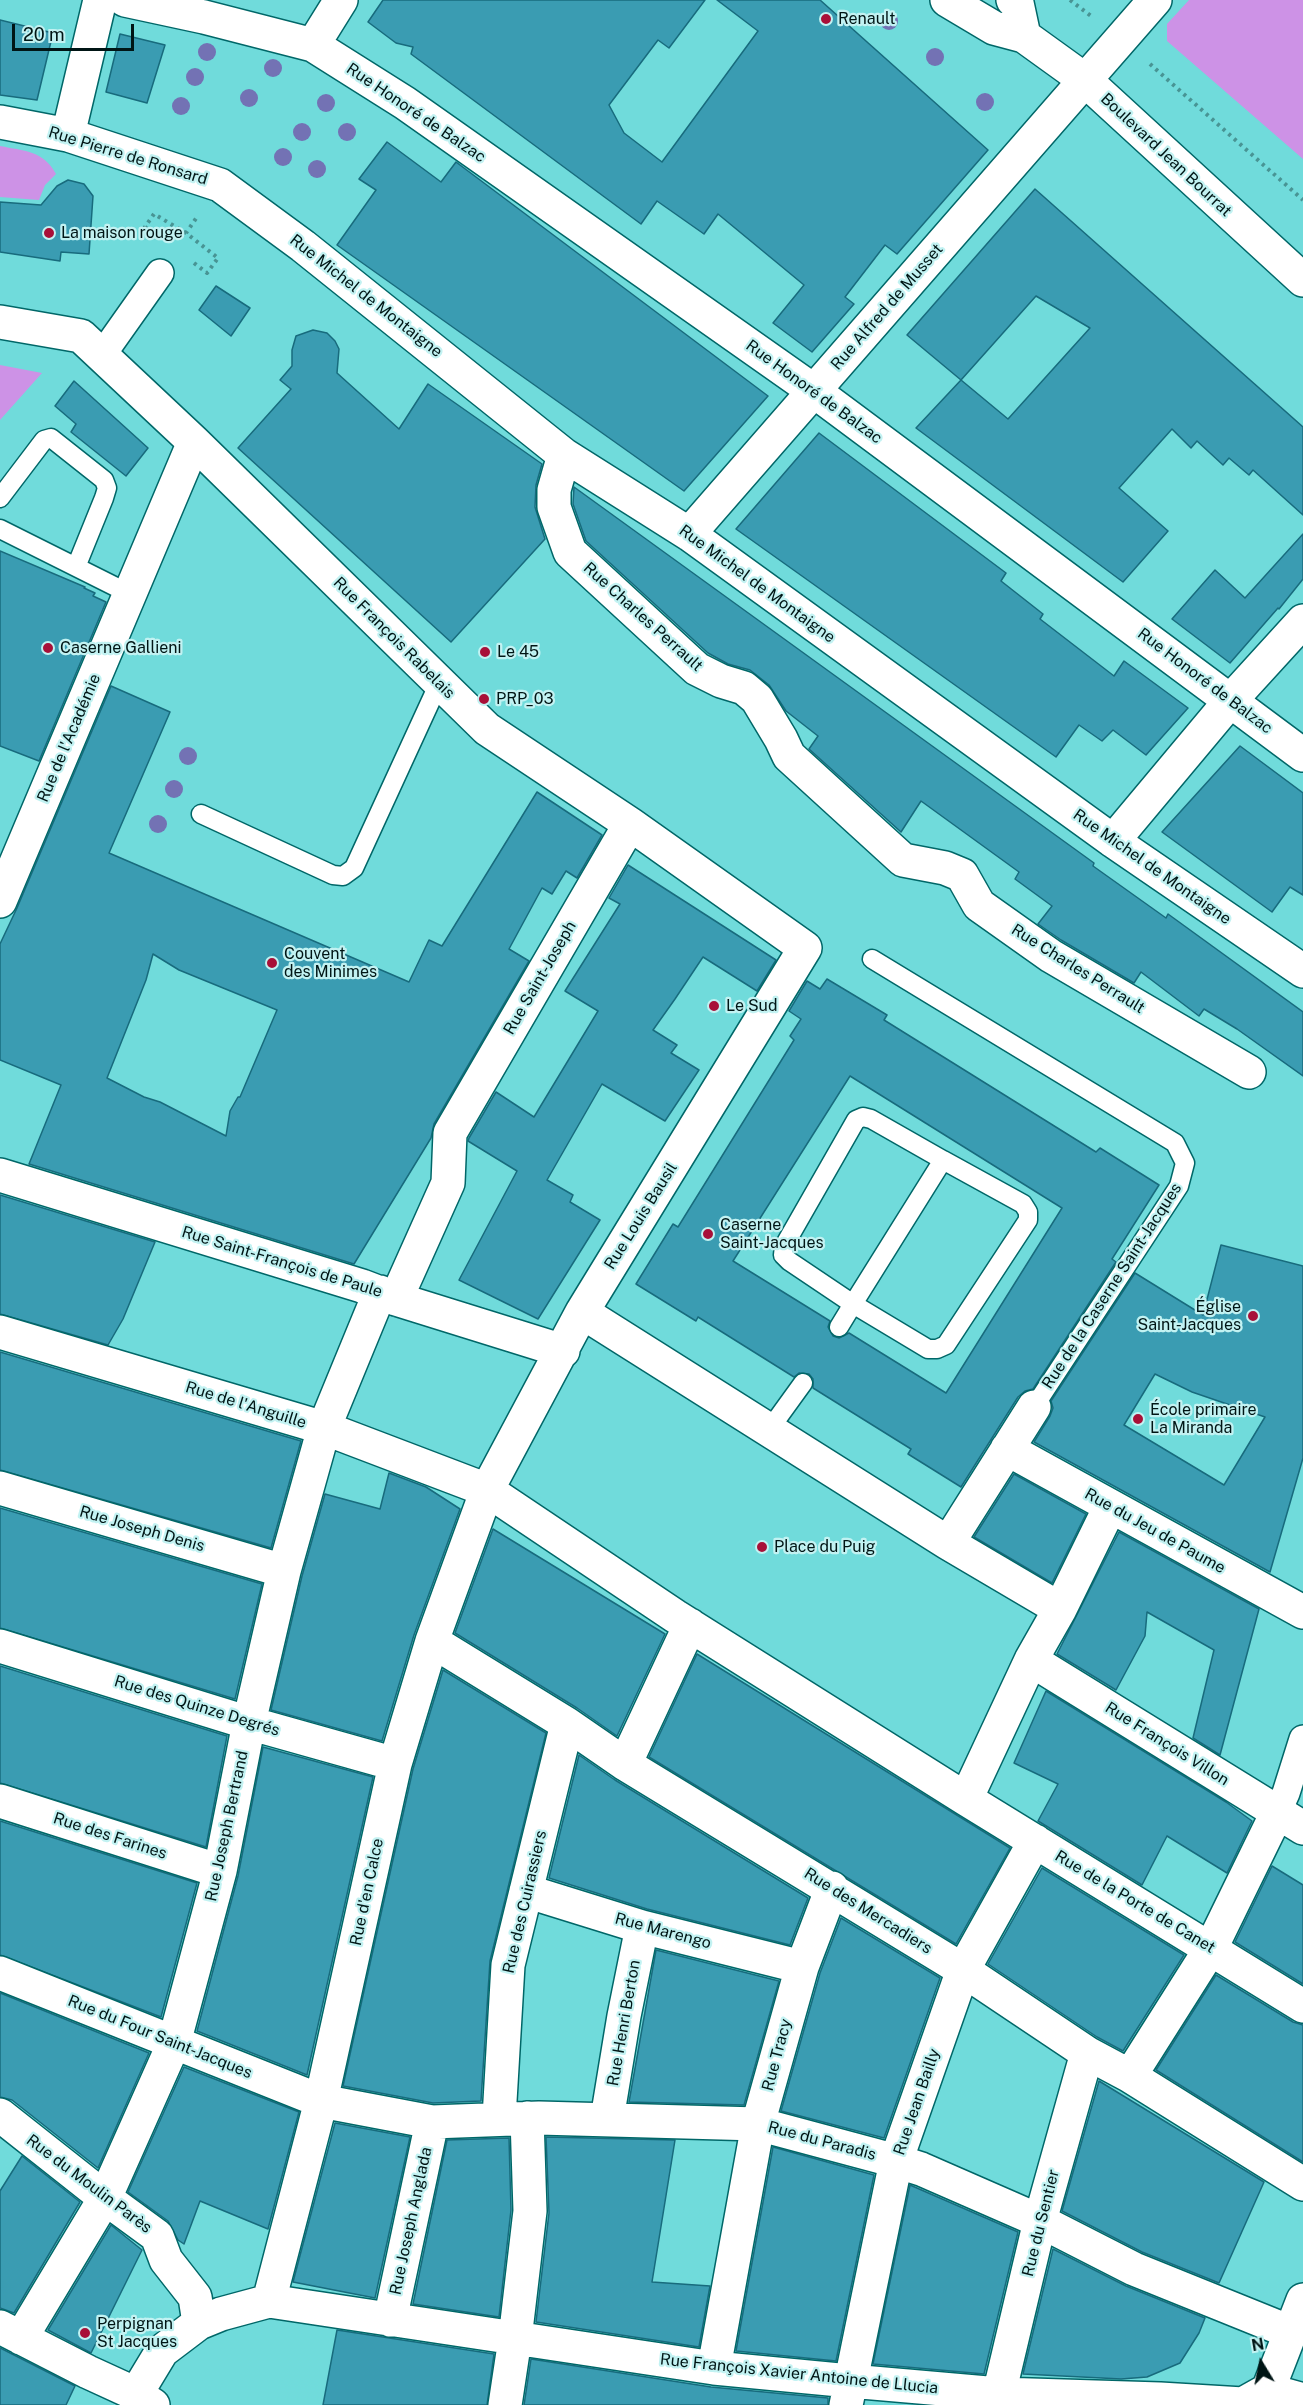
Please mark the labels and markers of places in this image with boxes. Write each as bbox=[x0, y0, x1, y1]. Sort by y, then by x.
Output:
place label: Renault bbox=[838, 9, 896, 29]
marker: Renault bbox=[819, 12, 833, 26]
place label: La maison rouge bbox=[61, 223, 183, 243]
marker: La maison rouge bbox=[42, 226, 56, 240]
place label: Caserne Gallieni bbox=[60, 638, 181, 658]
marker: Caserne Gallieni bbox=[41, 641, 55, 655]
place label: Le 45 bbox=[497, 642, 539, 662]
marker: Le 45 bbox=[478, 645, 492, 659]
place label: PRP_03 bbox=[496, 689, 554, 709]
marker: PRP_03 bbox=[477, 692, 491, 706]
place label: Couvent des Minimes bbox=[284, 944, 377, 982]
marker: Couvent des Minimes bbox=[265, 956, 279, 970]
place label: Le Sud bbox=[726, 996, 777, 1016]
marker: Le Sud bbox=[707, 999, 721, 1013]
place label: Caserne Saint-Jacques bbox=[720, 1215, 823, 1253]
marker: Caserne Saint-Jacques bbox=[701, 1227, 715, 1241]
place label: Église Saint-Jacques bbox=[1138, 1297, 1241, 1335]
marker: Église Saint-Jacques bbox=[1246, 1309, 1260, 1323]
place label: École primaire La Miranda bbox=[1150, 1400, 1257, 1438]
marker: École primaire La Miranda bbox=[1131, 1412, 1145, 1426]
place label: Place du Puig bbox=[774, 1537, 876, 1557]
marker: Place du Puig bbox=[755, 1540, 769, 1554]
place label: Perpignan St Jacques bbox=[97, 2314, 177, 2352]
marker: Perpignan St Jacques bbox=[78, 2326, 92, 2340]

